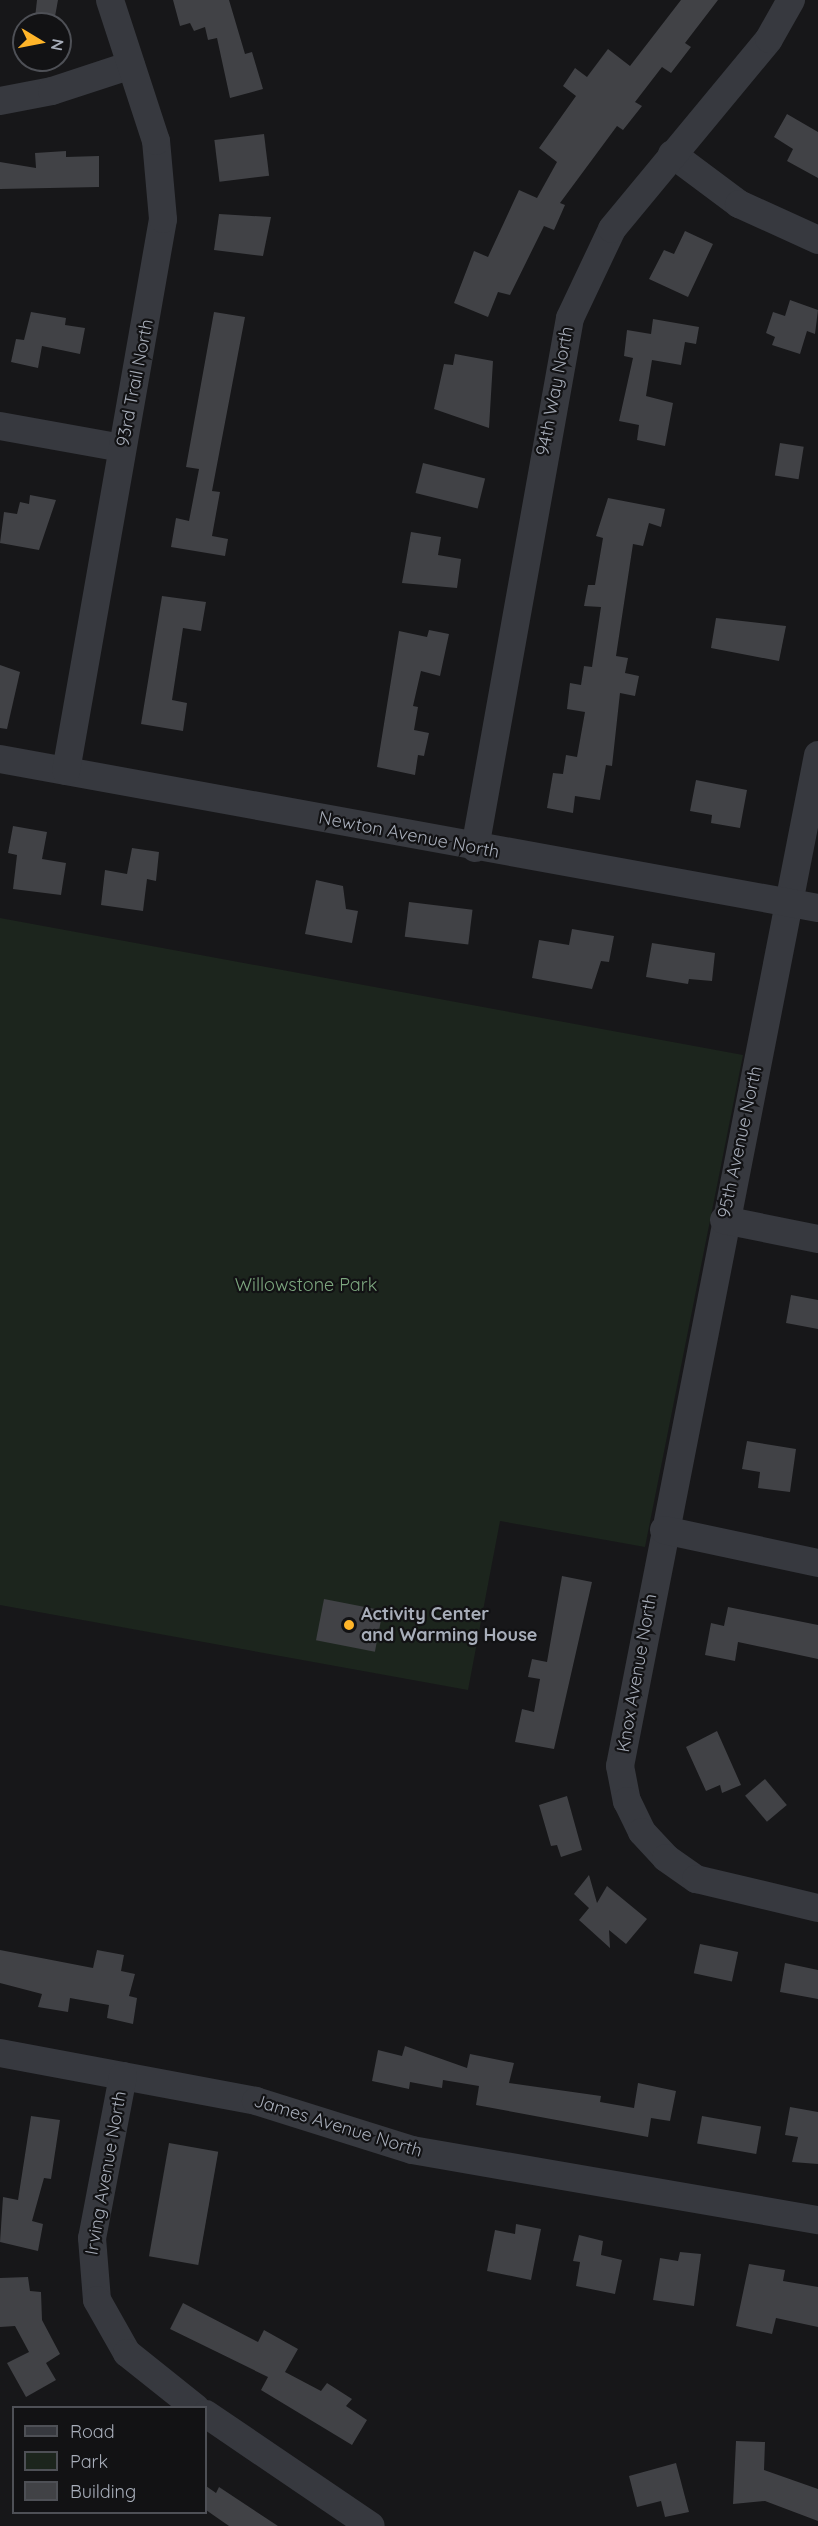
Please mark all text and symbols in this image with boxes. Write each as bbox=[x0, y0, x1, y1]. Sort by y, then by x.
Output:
north arrow bbox=[12, 12, 72, 72]
text: N bbox=[47, 37, 69, 52]
street label: 93rd Trail North bbox=[112, 317, 158, 449]
street label: 94th Way North bbox=[532, 325, 578, 457]
street label: Newton Avenue North bbox=[317, 807, 501, 863]
street label: 95th Avenue North bbox=[713, 1064, 767, 1220]
park label: Willowstone Park bbox=[235, 1274, 377, 1296]
street label: Knox Avenue North bbox=[612, 1592, 662, 1754]
place label: Activity Center and Warming House bbox=[361, 1604, 537, 1646]
marker: Activity Center and Warming House bbox=[342, 1618, 356, 1632]
street label: Irving Avenue North bbox=[81, 2089, 131, 2257]
street label: James Avenue North bbox=[251, 2090, 425, 2162]
legend bbox=[12, 2406, 207, 2514]
text: Road bbox=[70, 2420, 115, 2443]
text: Park bbox=[70, 2450, 108, 2473]
text: Building bbox=[70, 2480, 136, 2503]

